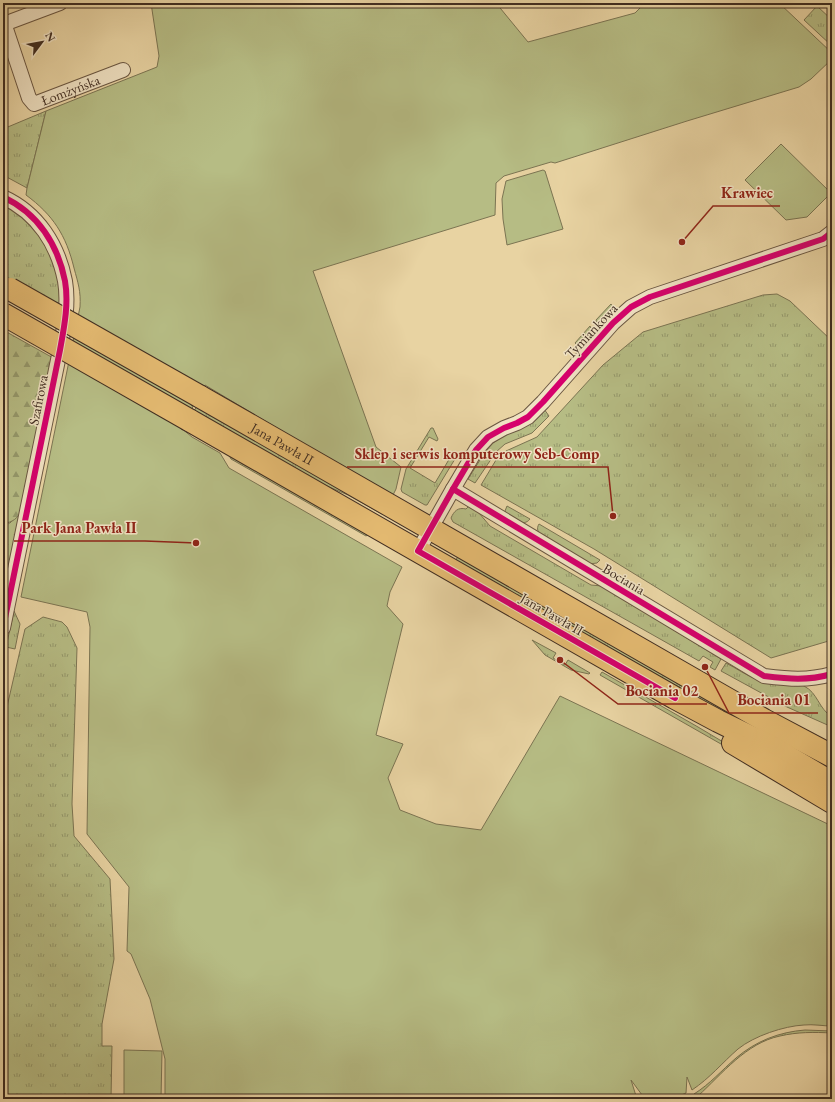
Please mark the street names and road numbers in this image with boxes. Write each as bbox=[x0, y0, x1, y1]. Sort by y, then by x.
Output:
street label: Łomżyńska bbox=[38, 71, 103, 109]
street label: Tymiankowa bbox=[561, 299, 622, 363]
street label: Szafirowa bbox=[24, 373, 52, 427]
street label: Jana Pawła II bbox=[247, 418, 317, 469]
street label: Bociania bbox=[600, 559, 649, 599]
street label: Jana Pawła II bbox=[516, 588, 587, 639]

